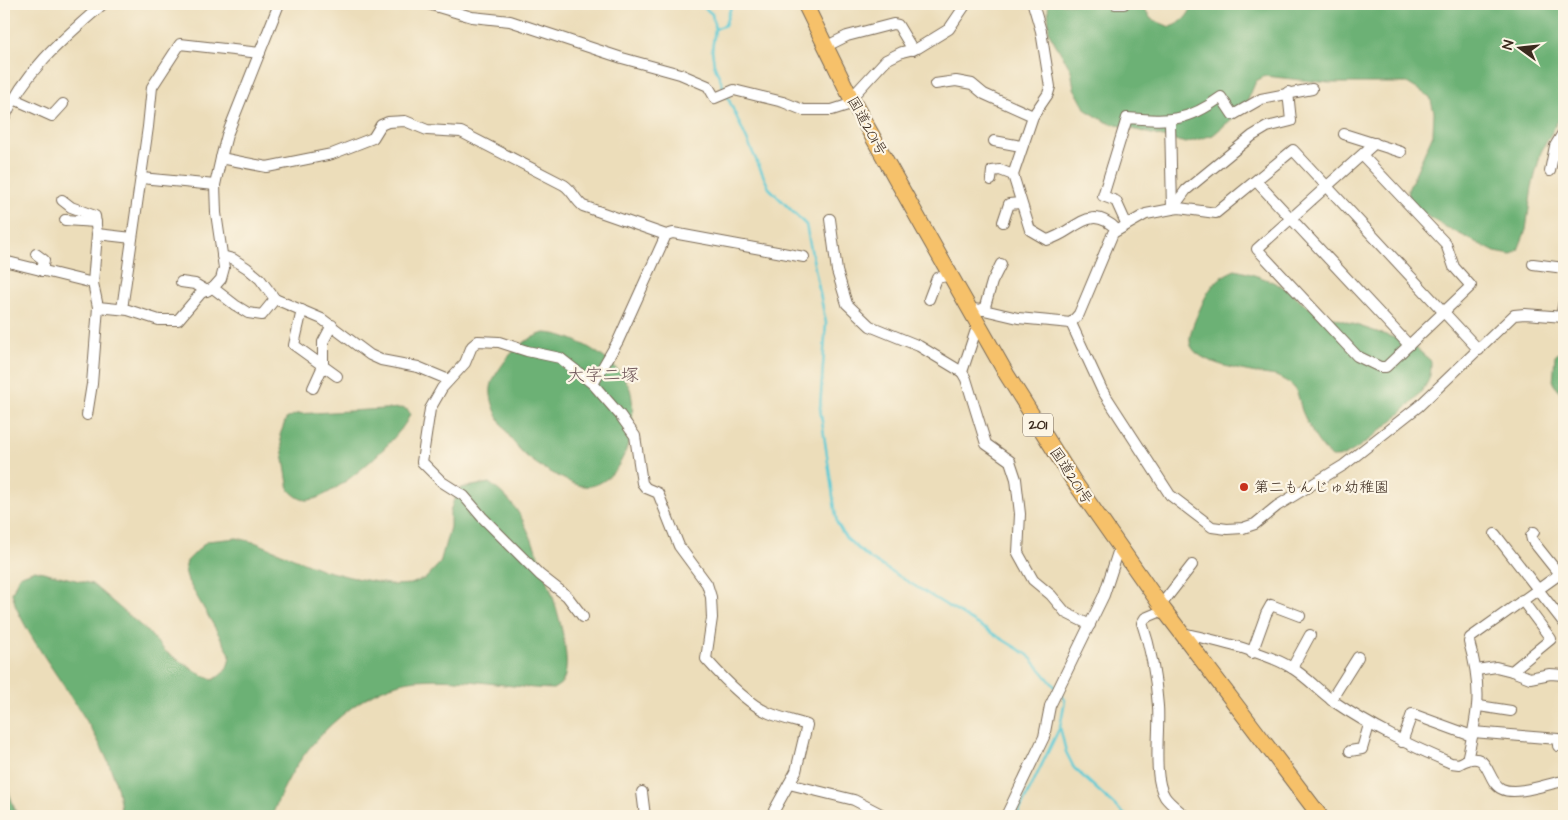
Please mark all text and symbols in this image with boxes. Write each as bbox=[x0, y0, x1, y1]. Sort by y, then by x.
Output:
north arrow bbox=[1496, 22, 1546, 72]
text: N bbox=[1498, 38, 1519, 52]
street label: 国道201号 bbox=[842, 92, 892, 160]
district label: 大字二塚 bbox=[567, 363, 639, 388]
road number: 201 bbox=[1023, 414, 1053, 436]
street label: 国道201号 bbox=[1045, 443, 1097, 509]
place label: 第二もんじゅ幼稚園 bbox=[1254, 477, 1389, 498]
marker: 第二もんじゅ幼稚園 bbox=[1238, 481, 1250, 493]

